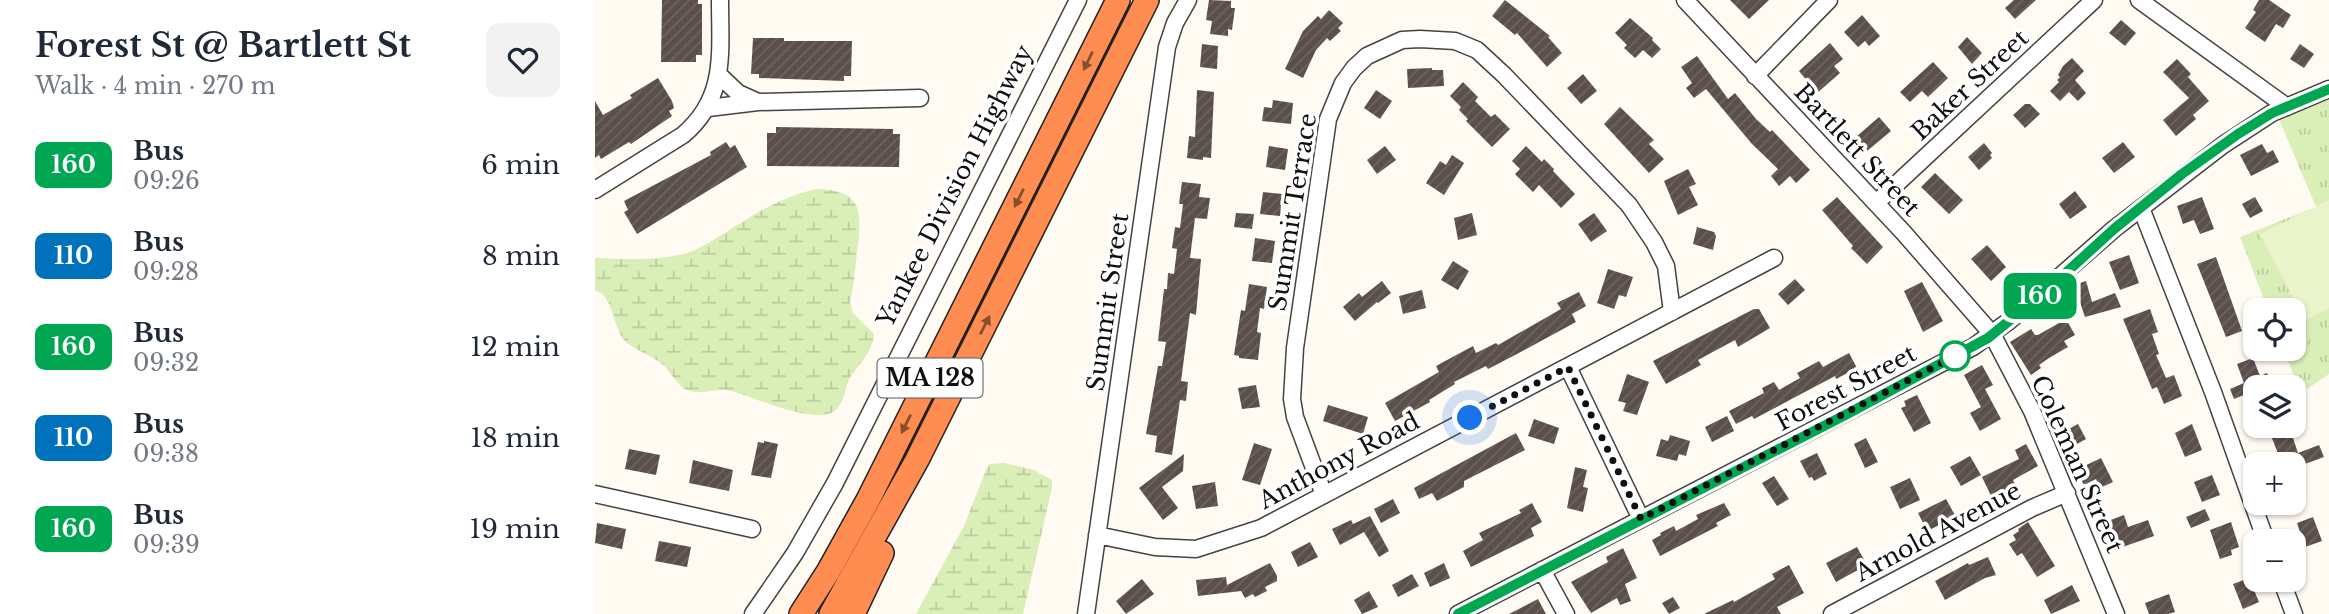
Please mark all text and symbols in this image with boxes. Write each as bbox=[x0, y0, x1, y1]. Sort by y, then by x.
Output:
button: heart bbox=[486, 23, 560, 97]
street label: Baker Street bbox=[1905, 23, 2034, 146]
text: Forest St @ Bartlett St bbox=[35, 25, 411, 66]
street label: Yankee Division Highway bbox=[870, 39, 1039, 333]
one-way arrow bbox=[1082, 51, 1093, 71]
text: Walk · 4 min · 270 m bbox=[35, 72, 275, 100]
street label: Bartlett Street bbox=[1788, 77, 1926, 222]
street label: Summit Terrace bbox=[1263, 111, 1322, 313]
text: Bus bbox=[133, 135, 184, 167]
text: 6 min bbox=[481, 149, 560, 181]
text: 160 bbox=[51, 150, 96, 179]
text: 09:26 bbox=[133, 167, 200, 195]
one-way arrow bbox=[1014, 188, 1025, 208]
street label: Summit Street bbox=[1081, 211, 1134, 393]
text: Bus bbox=[133, 226, 184, 258]
text: 8 min bbox=[482, 240, 560, 272]
text: 110 bbox=[54, 241, 93, 270]
text: 09:28 bbox=[133, 258, 199, 286]
line badge: 160 bbox=[2000, 273, 2080, 319]
text: 160 bbox=[2018, 281, 2062, 310]
map controls bbox=[2243, 298, 2306, 592]
button: locate bbox=[2243, 298, 2306, 361]
one-way arrow bbox=[980, 315, 991, 335]
text: Bus bbox=[133, 317, 184, 349]
text: 12 min bbox=[470, 331, 560, 363]
text: 160 bbox=[51, 332, 96, 361]
street label: Forest Street bbox=[1771, 338, 1921, 437]
unlabelled marker bbox=[1940, 341, 1970, 371]
text: 09:32 bbox=[133, 349, 199, 377]
road number: MA 128 bbox=[877, 358, 983, 398]
street label: Coleman Street bbox=[2025, 371, 2130, 557]
button: layers bbox=[2243, 375, 2306, 438]
your location bbox=[1452, 400, 1487, 435]
street label: Anthony Road bbox=[1253, 406, 1424, 516]
text: Bus bbox=[133, 408, 184, 440]
one-way arrow bbox=[900, 414, 912, 433]
text: 18 min bbox=[471, 422, 560, 454]
text: 110 bbox=[54, 423, 93, 452]
text: 09:38 bbox=[133, 440, 199, 468]
button: + bbox=[2243, 452, 2306, 515]
street label: Arnold Avenue bbox=[1849, 476, 2026, 588]
text: Bus bbox=[133, 499, 184, 531]
text: 19 min bbox=[470, 513, 560, 545]
text: 160 bbox=[51, 514, 96, 543]
button: − bbox=[2243, 529, 2306, 592]
text: 09:39 bbox=[133, 531, 200, 559]

